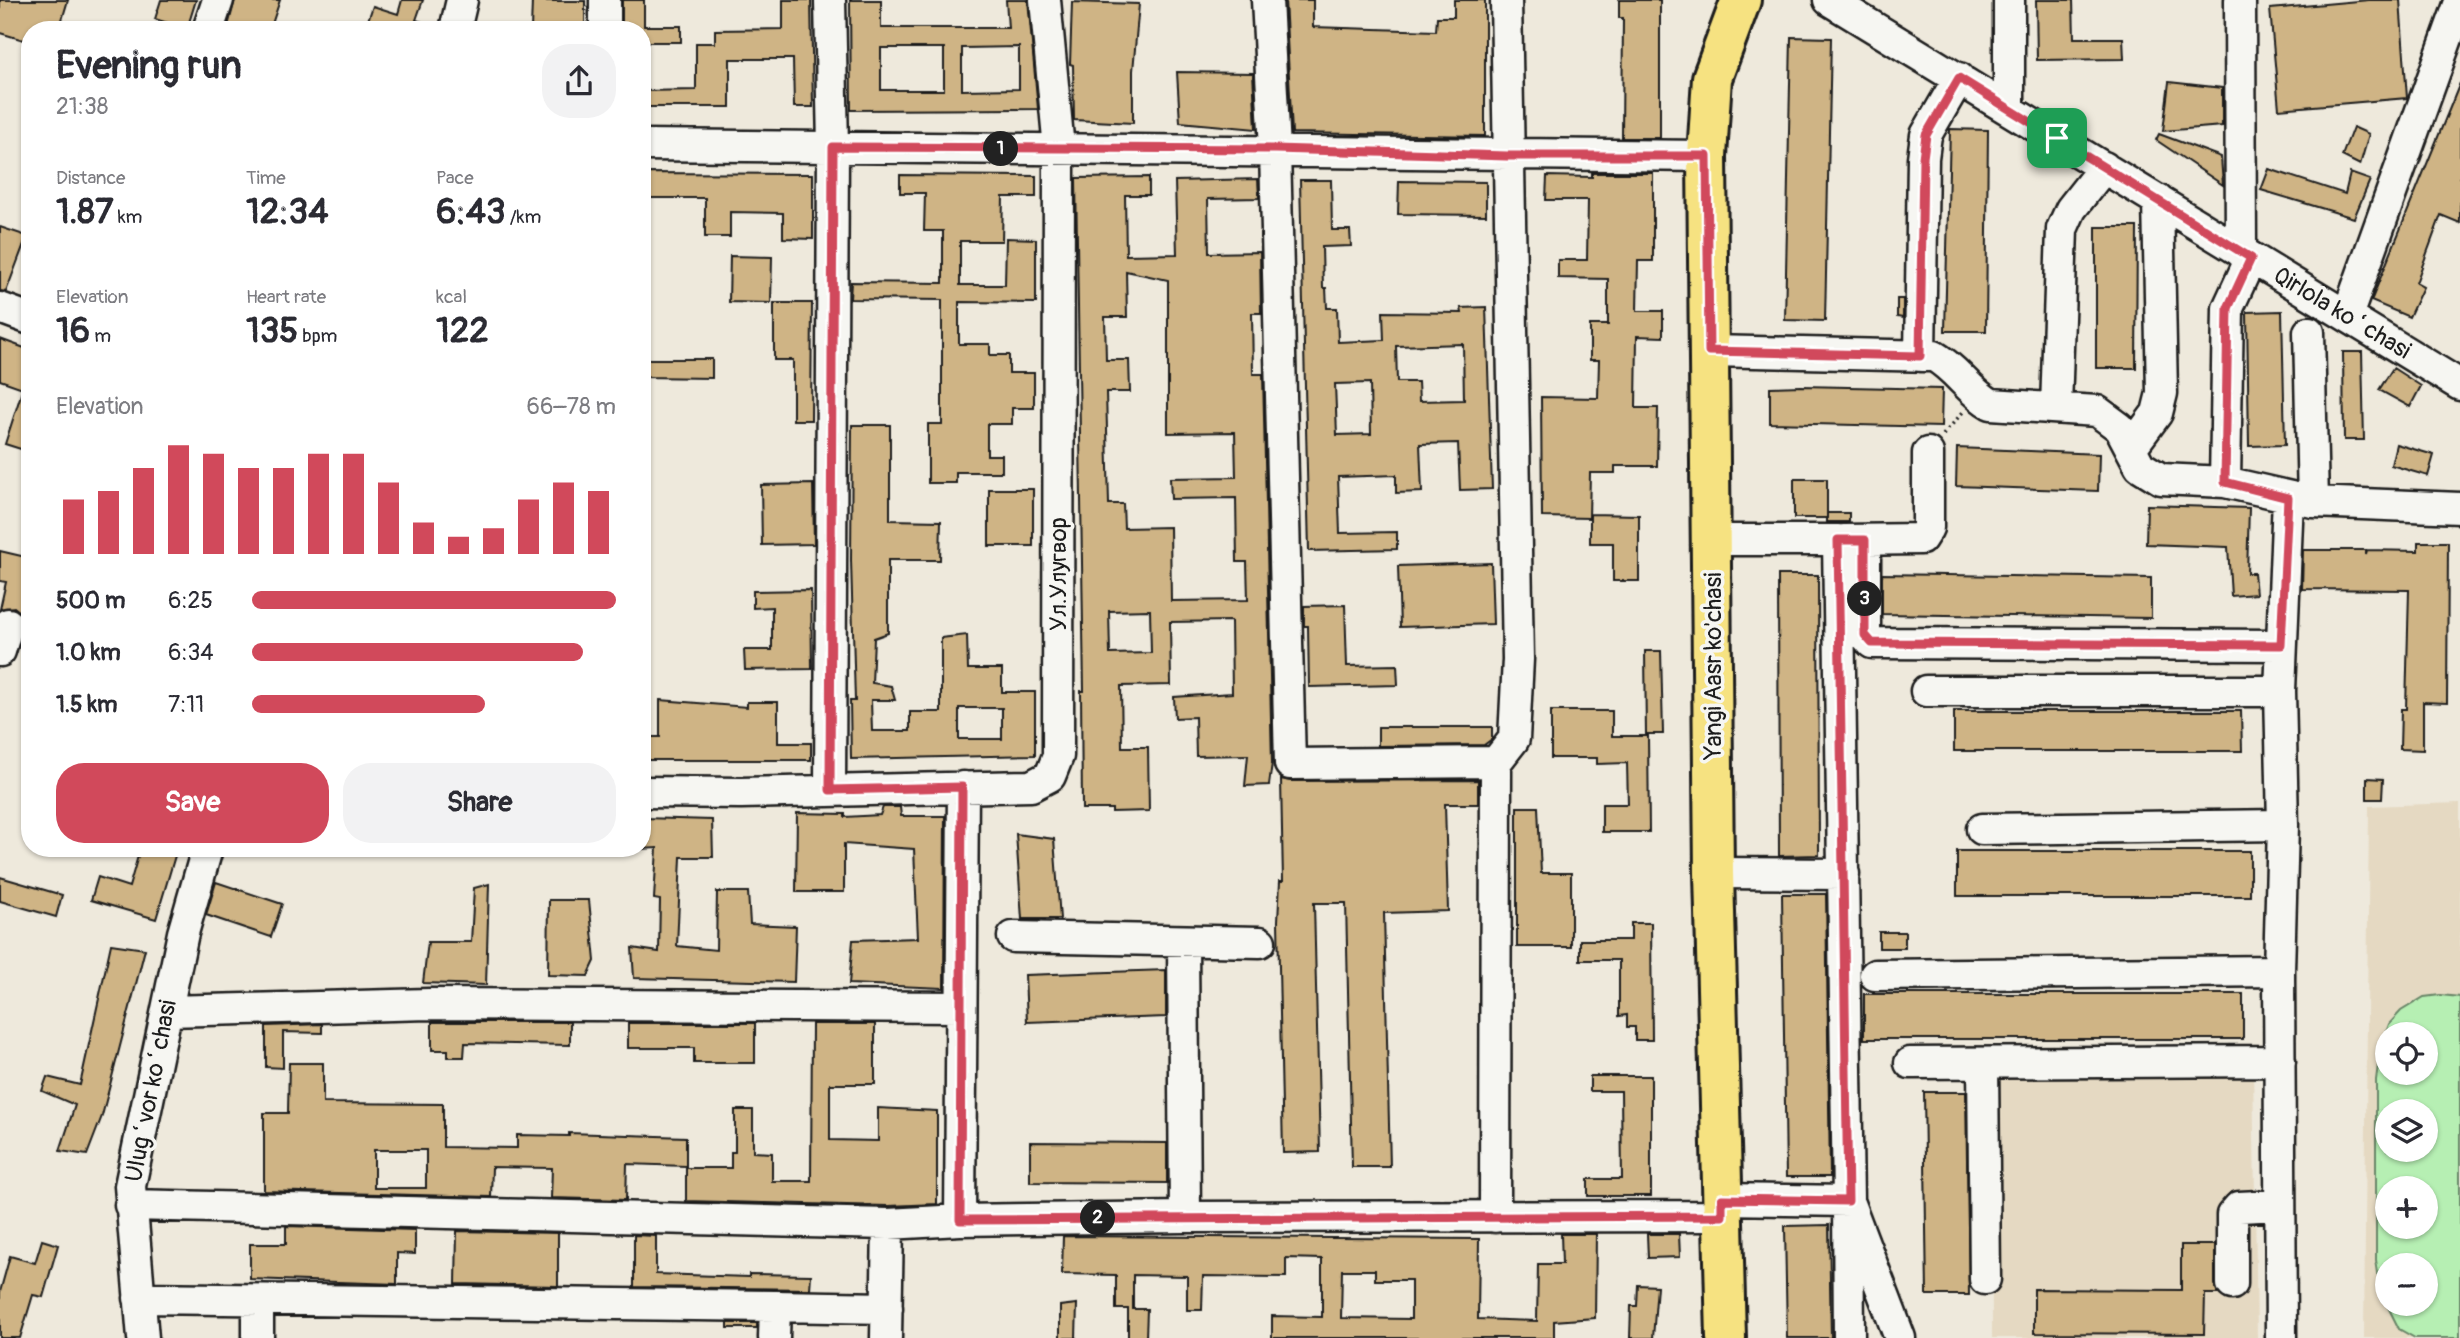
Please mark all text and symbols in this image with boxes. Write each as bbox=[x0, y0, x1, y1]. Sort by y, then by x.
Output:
text: Evening run bbox=[56, 42, 242, 90]
button: share bbox=[542, 44, 616, 118]
text: 21:38 bbox=[56, 92, 108, 121]
pin bbox=[2027, 108, 2087, 168]
icon: arrive bbox=[2038, 119, 2076, 157]
pin: 1 bbox=[984, 132, 1018, 166]
text: 1 bbox=[997, 136, 1004, 160]
text: Distance bbox=[56, 166, 125, 190]
text: Time bbox=[246, 166, 286, 190]
text: Pace bbox=[436, 166, 474, 190]
text: 1.87 bbox=[56, 190, 114, 234]
text: 12:34 bbox=[246, 190, 328, 234]
text: 6:43 bbox=[436, 190, 506, 234]
text: km bbox=[114, 205, 142, 229]
text: /km bbox=[506, 205, 541, 229]
street label: Qirlola koʻchasi bbox=[2268, 261, 2416, 365]
text: Elevation bbox=[56, 285, 128, 309]
text: Heart rate bbox=[246, 285, 326, 309]
text: kcal bbox=[436, 285, 467, 309]
text: 16 bbox=[56, 309, 90, 353]
text: 135 bbox=[246, 309, 298, 353]
text: 122 bbox=[436, 309, 489, 353]
text: m bbox=[90, 324, 111, 348]
text: bpm bbox=[298, 324, 337, 348]
text: Elevation bbox=[56, 392, 144, 421]
text: 66–78 m bbox=[527, 392, 616, 421]
street label: Ул.Улугвор bbox=[1044, 517, 1073, 631]
street label: Yangi Aasr ko'chasi bbox=[1699, 572, 1728, 761]
pin: 3 bbox=[1848, 582, 1882, 616]
text: 500 m bbox=[56, 586, 125, 615]
text: 6:25 bbox=[168, 586, 213, 615]
text: 3 bbox=[1859, 586, 1870, 610]
text: 1.0 km bbox=[56, 638, 121, 667]
text: 6:34 bbox=[168, 638, 214, 667]
text: 1.5 km bbox=[56, 690, 118, 719]
text: 7:11 bbox=[168, 690, 204, 719]
button: Save bbox=[56, 763, 329, 843]
button: Share bbox=[343, 763, 616, 843]
street label: Ulugʻvor koʻchasi bbox=[119, 998, 183, 1184]
map controls bbox=[2375, 1022, 2438, 1316]
button: locate bbox=[2375, 1022, 2438, 1085]
button: layers bbox=[2375, 1099, 2438, 1162]
button: + bbox=[2375, 1176, 2438, 1239]
pin: 2 bbox=[1080, 1200, 1116, 1236]
text: 2 bbox=[1092, 1205, 1103, 1229]
button: − bbox=[2375, 1253, 2438, 1316]

